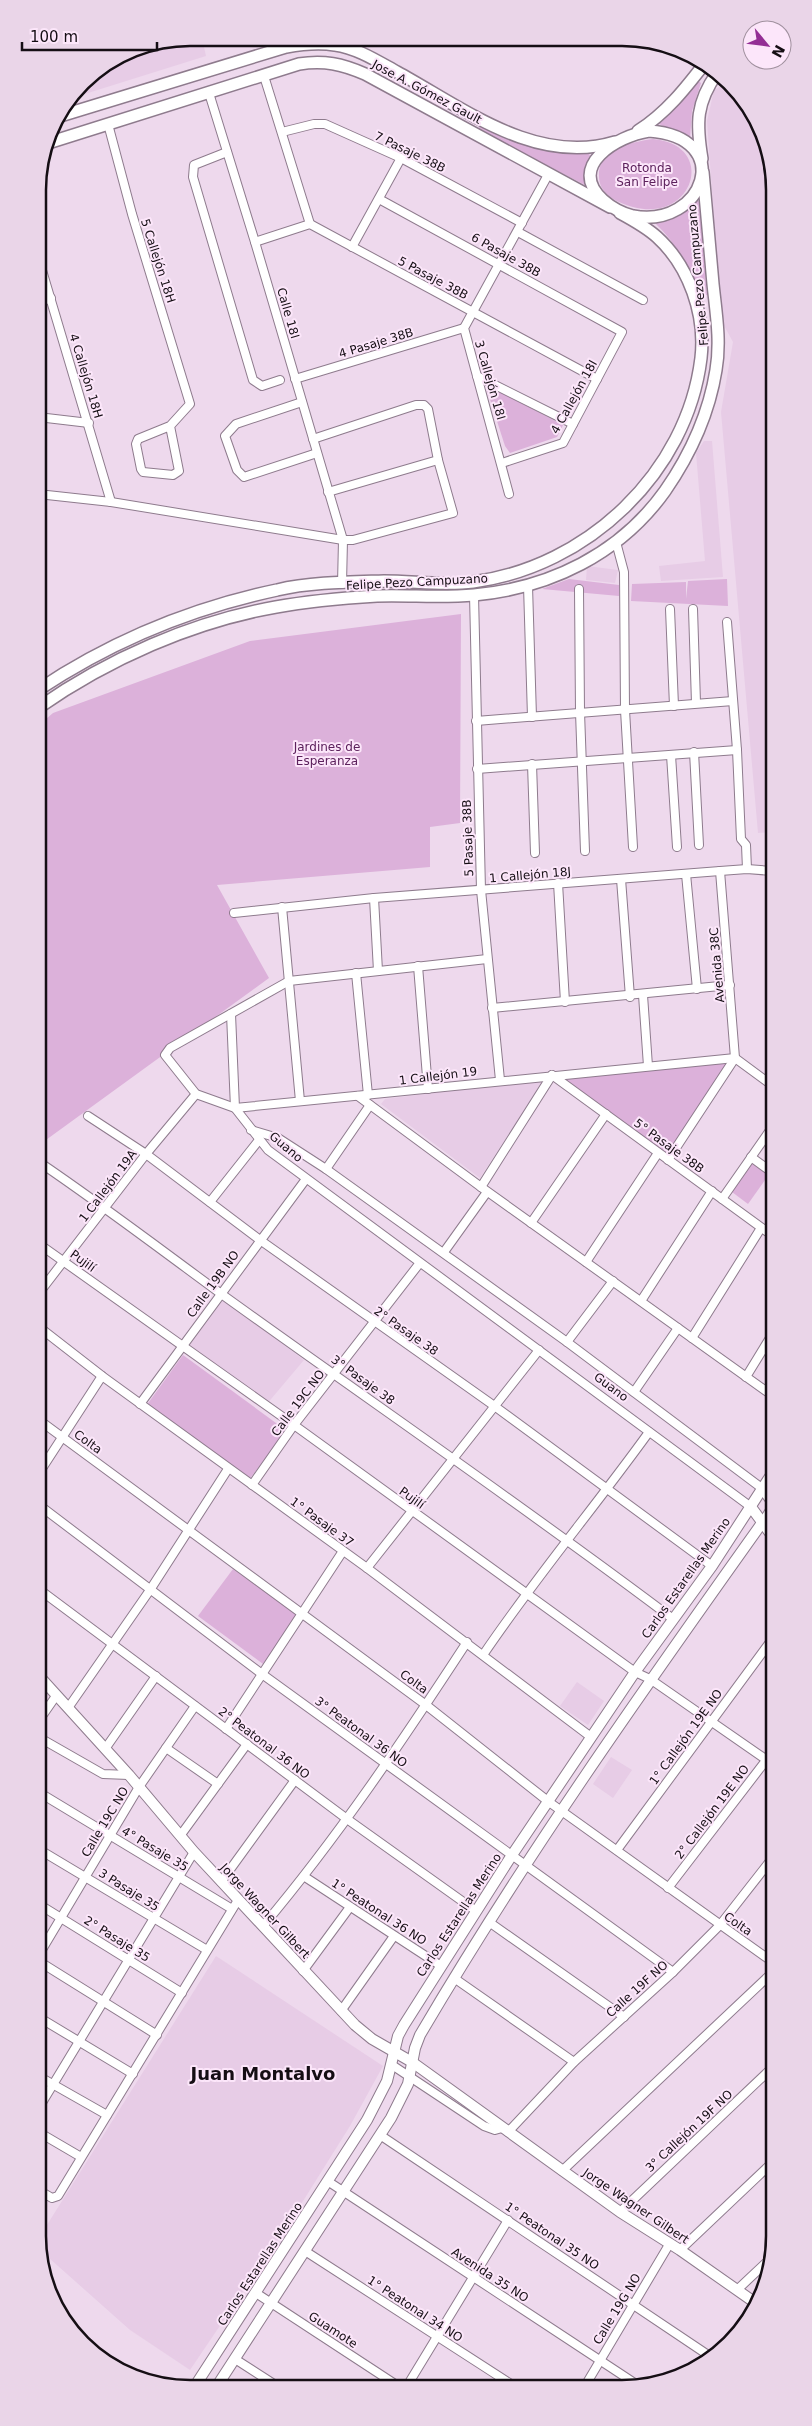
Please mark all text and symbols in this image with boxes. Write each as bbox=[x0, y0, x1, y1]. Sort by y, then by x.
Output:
scale bar bbox=[22, 20, 158, 52]
north arrow bbox=[742, 20, 792, 70]
text: 100 m bbox=[30, 28, 78, 46]
text: N bbox=[769, 42, 788, 60]
street label: Jose A. Gómez Gault bbox=[369, 57, 484, 127]
street label: 7 Pasaje 38B bbox=[372, 129, 448, 175]
park label: Rotonda San Felipe bbox=[616, 161, 678, 189]
street label: Felipe Pezo Campuzano bbox=[685, 204, 711, 346]
street label: 5 Callejón 18H bbox=[138, 217, 178, 305]
street label: 6 Pasaje 38B bbox=[469, 230, 543, 280]
street label: 5 Pasaje 38B bbox=[396, 254, 470, 302]
street label: Calle 18I bbox=[274, 286, 302, 340]
street label: 4 Pasaje 38B bbox=[337, 325, 415, 361]
street label: 4 Callejón 18H bbox=[66, 332, 106, 420]
street label: 3 Callejón 18I bbox=[472, 339, 508, 421]
street label: 4 Callejón 18I bbox=[548, 358, 600, 436]
street label: Felipe Pezo Campuzano bbox=[346, 571, 488, 593]
park label: Jardines de Esperanza bbox=[293, 740, 360, 768]
street label: 5 Pasaje 38B bbox=[460, 799, 476, 877]
street label: 1 Callejón 18J bbox=[488, 864, 572, 886]
street label: Avenida 38C bbox=[707, 927, 727, 1003]
street label: 1 Callejón 19 bbox=[398, 1064, 478, 1088]
street label: 5° Pasaje 38B bbox=[631, 1116, 707, 1176]
street label: Guano bbox=[266, 1129, 306, 1165]
street label: 1 Callejón 19A bbox=[76, 1146, 140, 1225]
street label: Pujilí bbox=[68, 1247, 99, 1275]
street label: Calle 19B NO bbox=[184, 1248, 242, 1320]
street label: 2° Pasaje 38 bbox=[371, 1304, 441, 1358]
street label: 3° Pasaje 38 bbox=[329, 1352, 397, 1408]
street label: Calle 19C NO bbox=[268, 1367, 328, 1439]
street label: Guano bbox=[591, 1370, 631, 1404]
street label: Colta bbox=[71, 1427, 105, 1457]
street label: Pujilí bbox=[397, 1484, 428, 1512]
street label: 1° Pasaje 37 bbox=[288, 1494, 356, 1550]
street label: Carlos Estarellas Merino bbox=[639, 1515, 733, 1641]
street label: Colta bbox=[397, 1667, 431, 1697]
street label: 1° Callejón 19E NO bbox=[647, 1687, 725, 1787]
street label: 3° Peatonal 36 NO bbox=[312, 1694, 410, 1770]
street label: 2° Peatonal 36 NO bbox=[216, 1704, 312, 1782]
street label: 2° Callejón 19E NO bbox=[672, 1762, 752, 1862]
street label: Calle 19C NO bbox=[79, 1784, 131, 1860]
street label: 4° Pasaje 35 bbox=[119, 1824, 191, 1874]
street label: Carlos Estarellas Merino bbox=[414, 1851, 504, 1979]
street label: Jorge Wagner Gilbert bbox=[217, 1860, 313, 1962]
street label: 3 Pasaje 35 bbox=[96, 1866, 162, 1914]
street label: 1° Peatonal 36 NO bbox=[329, 1876, 429, 1948]
street label: Colta bbox=[721, 1909, 755, 1939]
street label: 2° Pasaje 35 bbox=[82, 1913, 152, 1965]
street label: Calle 19F NO bbox=[603, 1958, 671, 2020]
district label: Juan Montalvo bbox=[189, 2063, 335, 2084]
street label: 3° Callejón 19F NO bbox=[643, 2087, 735, 2175]
street label: Jorge Wagner Gilbert bbox=[580, 2165, 692, 2247]
street label: 1° Peatonal 35 NO bbox=[502, 2199, 602, 2273]
street label: Carlos Estarellas Merino bbox=[215, 2200, 305, 2328]
street label: Avenida 35 NO bbox=[449, 2245, 531, 2305]
street label: Calle 19G NO bbox=[590, 2271, 644, 2347]
street label: 1° Peatonal 34 NO bbox=[365, 2273, 465, 2345]
street label: Guamote bbox=[306, 2309, 360, 2351]

